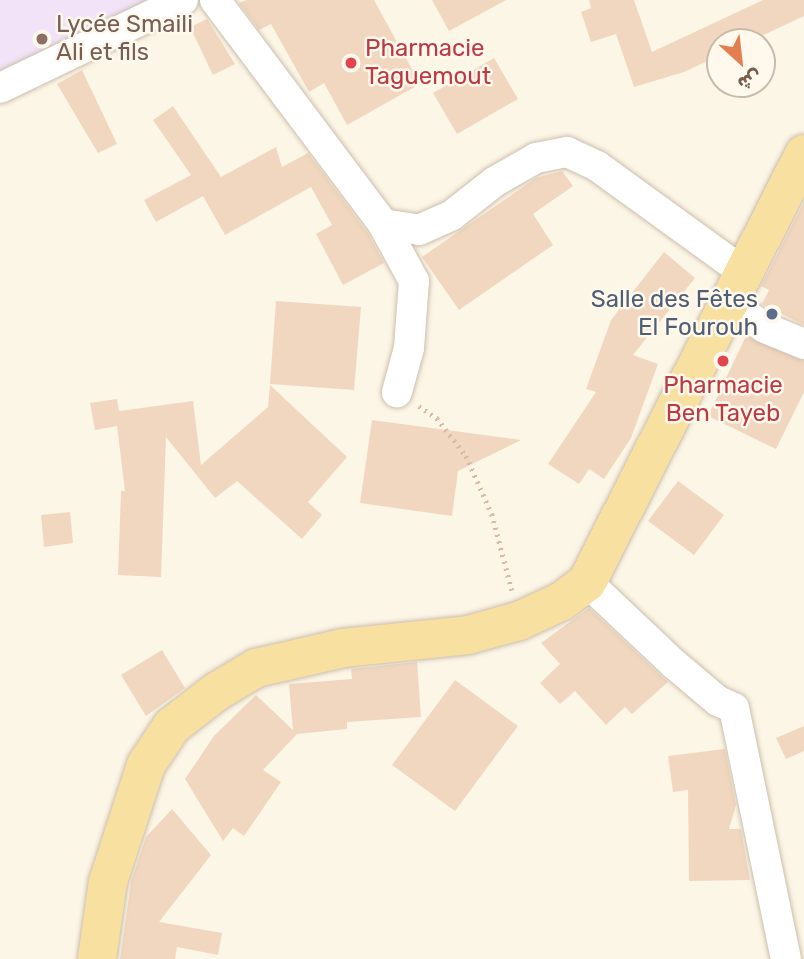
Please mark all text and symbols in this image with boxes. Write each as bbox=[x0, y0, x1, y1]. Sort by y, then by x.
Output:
place label: Lycée Smaili Ali et fils bbox=[56, 11, 193, 67]
north arrow bbox=[706, 28, 776, 98]
marker: Lycée Smaili Ali et fils bbox=[34, 31, 50, 47]
place label: Pharmacie Taguemout bbox=[365, 35, 491, 91]
marker: Pharmacie Taguemout bbox=[343, 55, 359, 71]
text: ش bbox=[734, 65, 766, 96]
place label: Salle des Fêtes El Fourouh bbox=[591, 286, 758, 342]
marker: Salle des Fêtes El Fourouh bbox=[764, 306, 780, 322]
marker: Pharmacie Ben Tayeb bbox=[715, 353, 731, 369]
place label: Pharmacie Ben Tayeb bbox=[663, 372, 783, 428]

